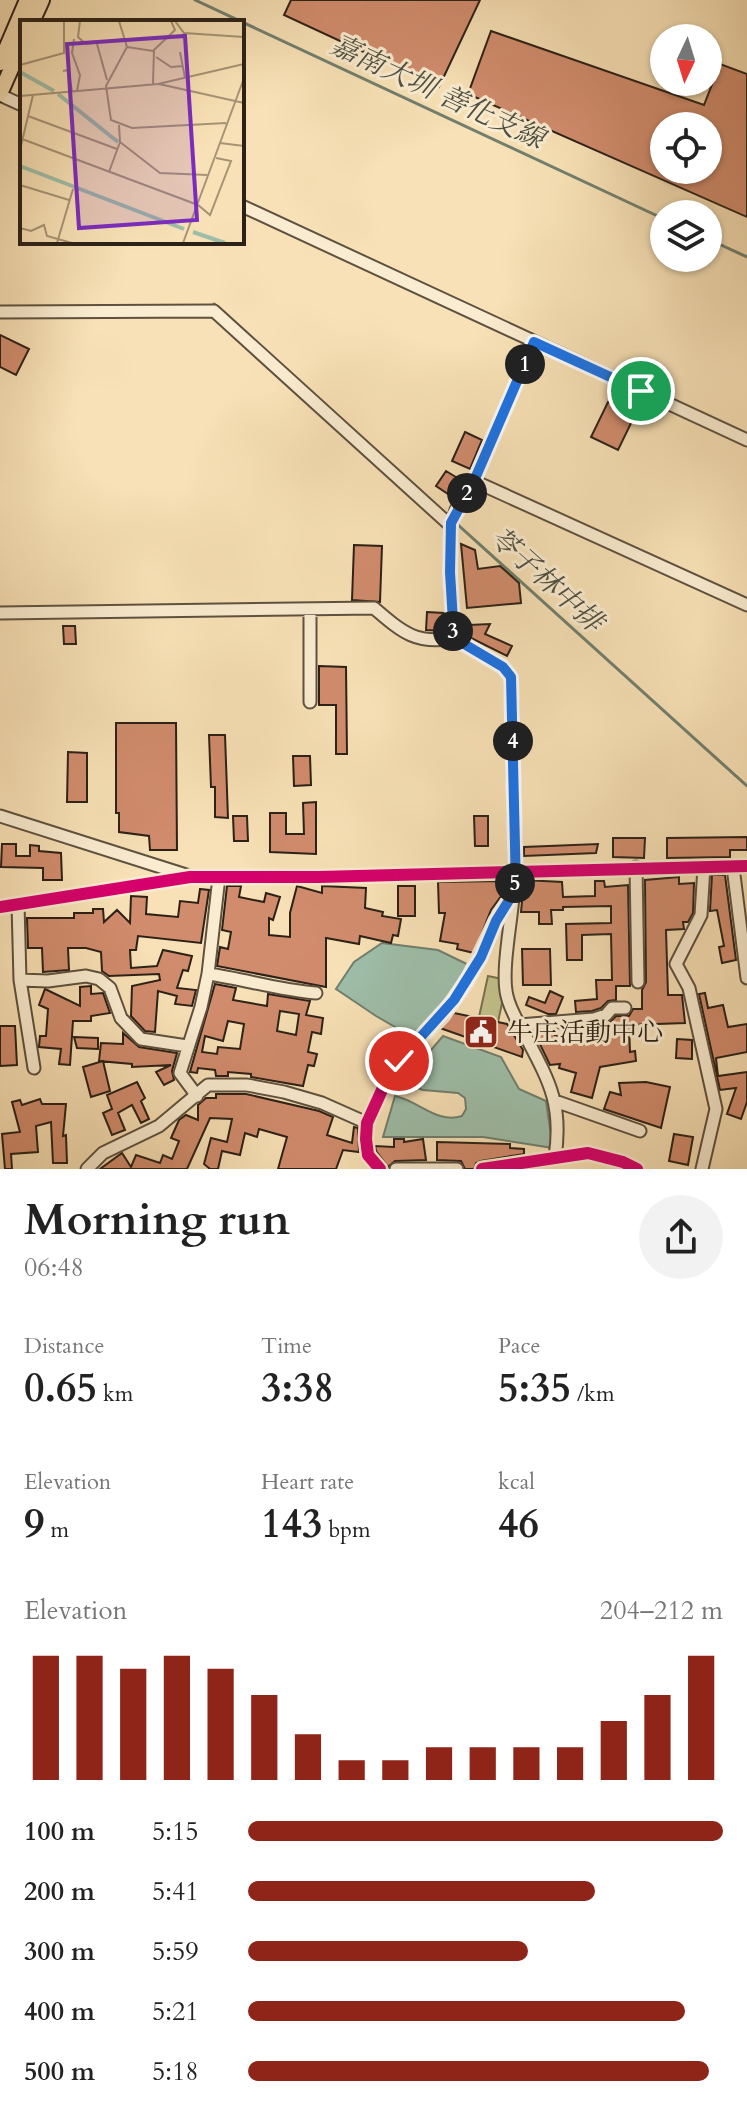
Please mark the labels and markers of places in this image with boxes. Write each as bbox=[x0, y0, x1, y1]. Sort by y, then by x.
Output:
pin: 1 bbox=[505, 344, 545, 384]
pin bbox=[607, 357, 675, 425]
pin: 2 bbox=[447, 473, 487, 513]
pin: 3 bbox=[433, 611, 473, 651]
pin: 4 bbox=[493, 721, 533, 761]
pin: 5 bbox=[495, 863, 535, 903]
public building icon: 牛庄活動中心 bbox=[462, 1013, 500, 1051]
place label: 牛庄活動中心 bbox=[507, 1015, 663, 1050]
pin bbox=[365, 1027, 433, 1095]

